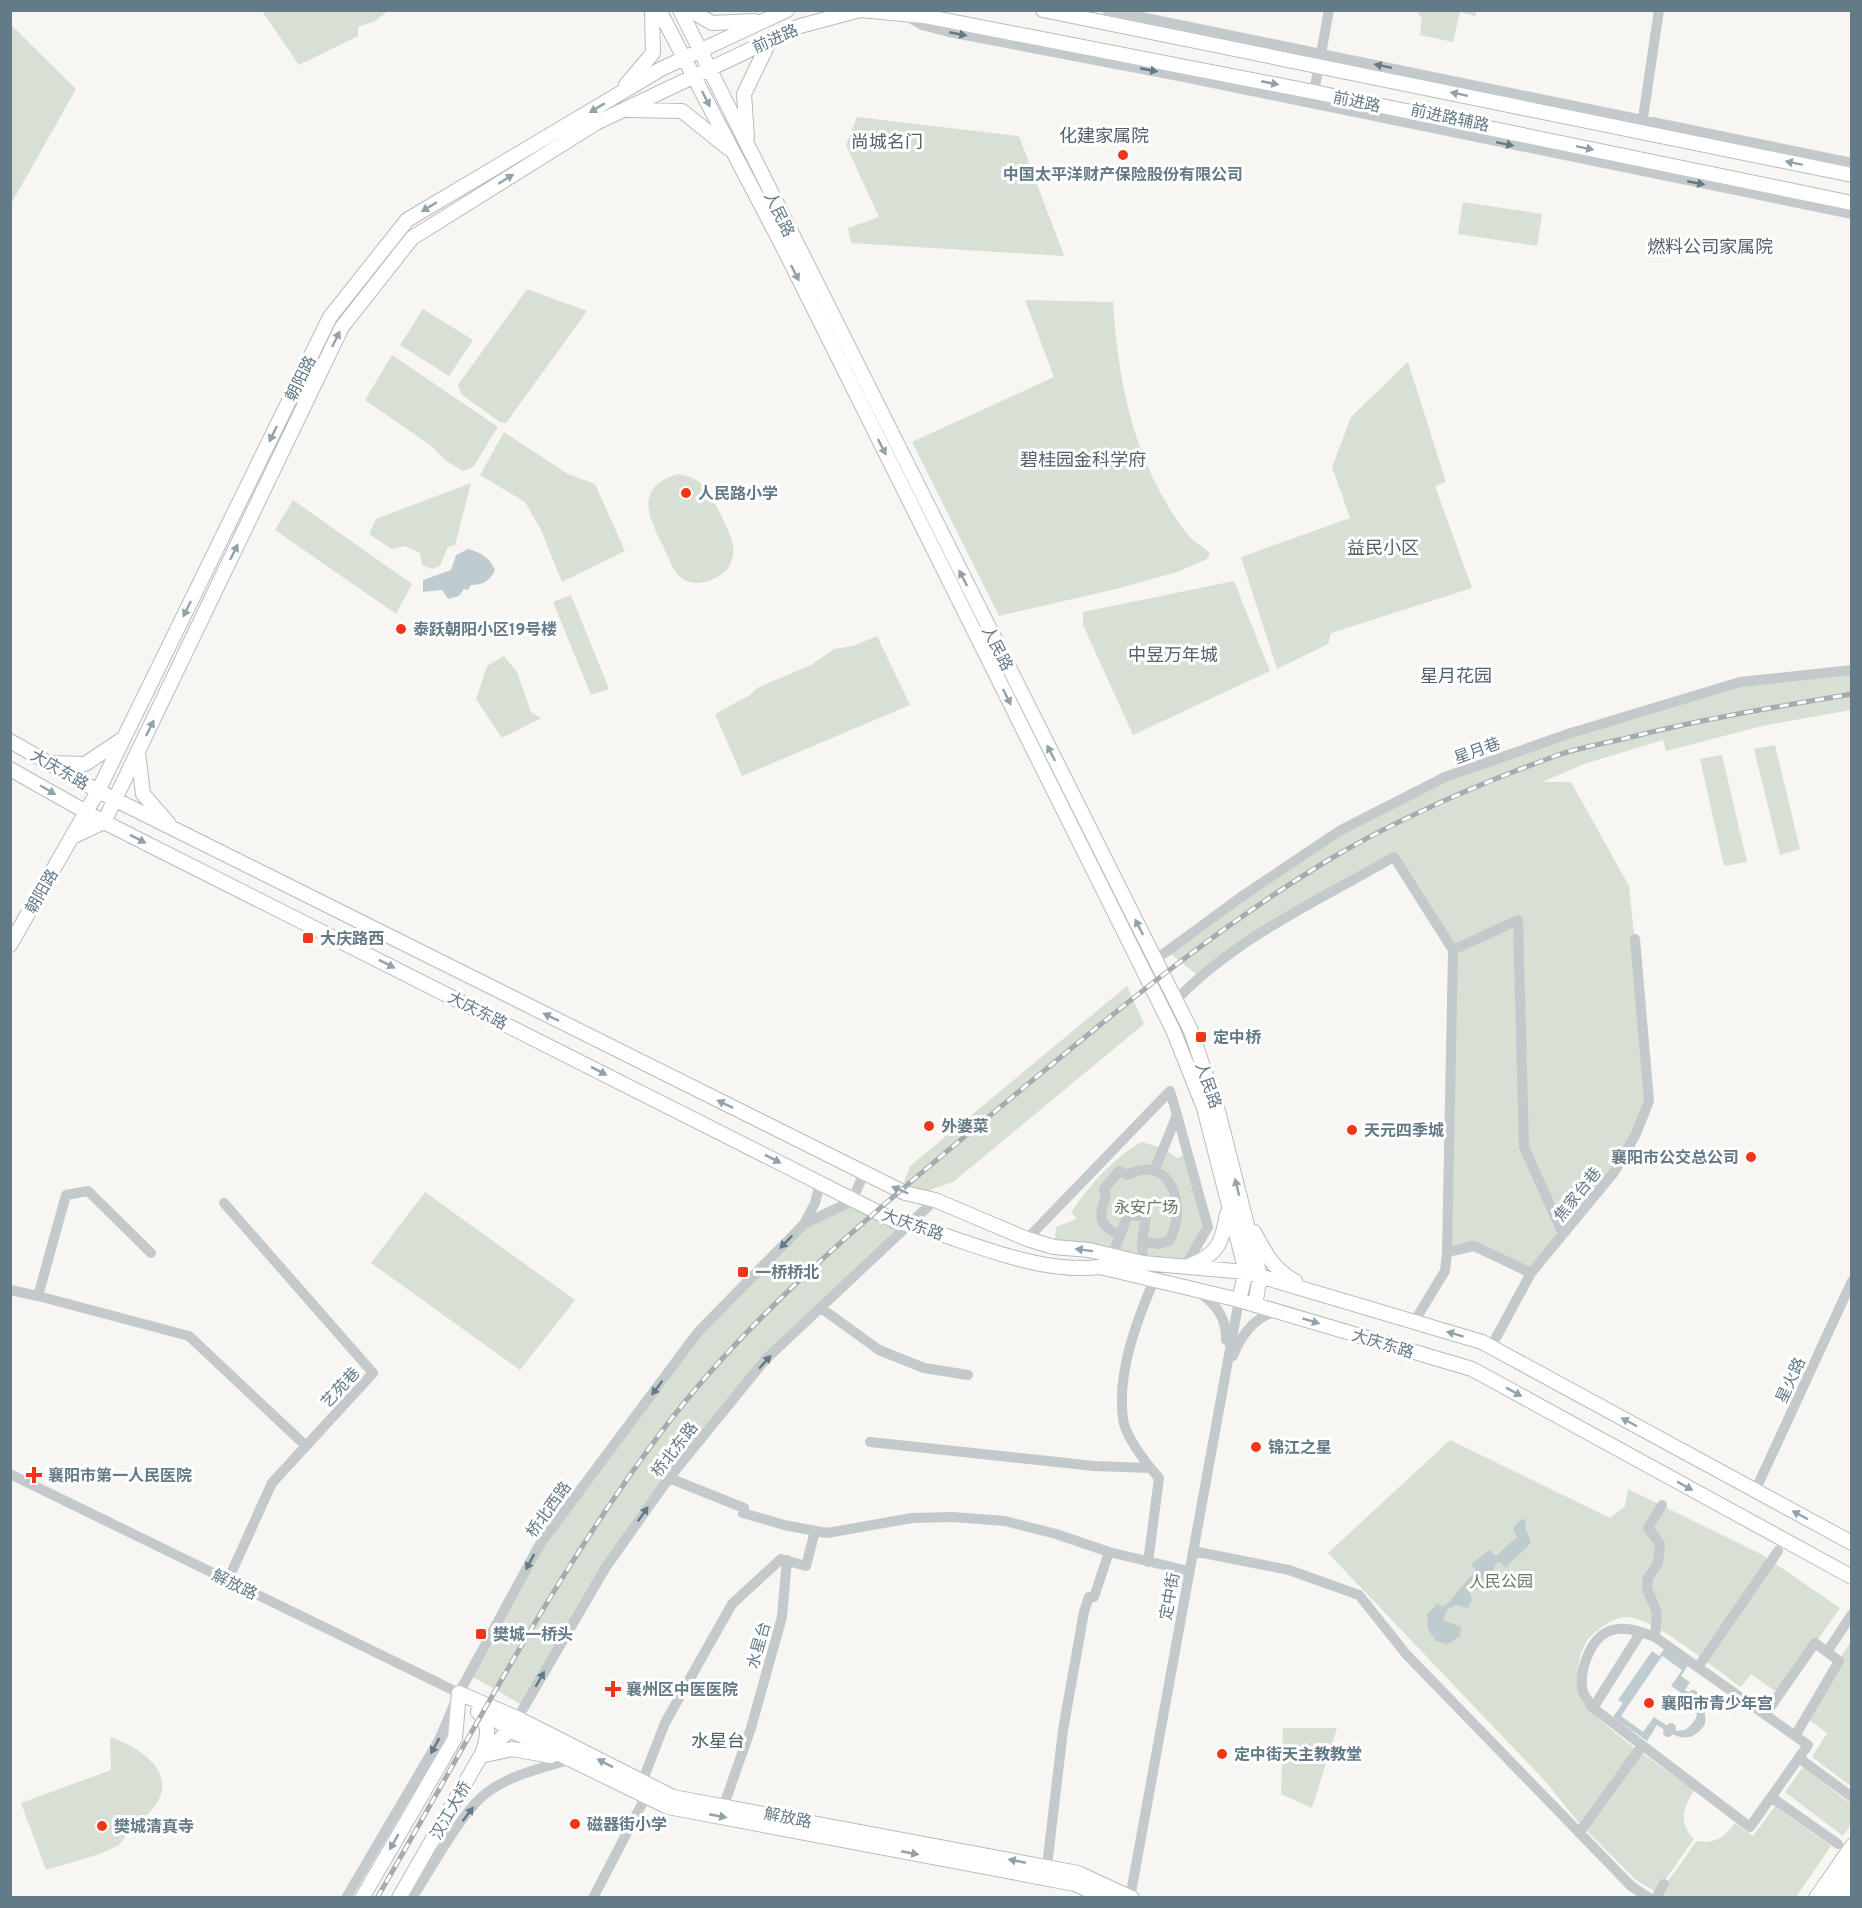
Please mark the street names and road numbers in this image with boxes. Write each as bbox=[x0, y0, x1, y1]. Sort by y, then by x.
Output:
street label: 前进路 bbox=[750, 21, 802, 59]
street label: 前进路 bbox=[1331, 88, 1382, 118]
street label: 前进路辅路 bbox=[1408, 101, 1491, 137]
street label: 人民路 bbox=[759, 189, 798, 241]
street label: 朝阳路 bbox=[282, 353, 321, 405]
street label: 人民路 bbox=[976, 623, 1016, 675]
street label: 星月巷 bbox=[1452, 734, 1504, 769]
street label: 大庆东路 bbox=[26, 746, 92, 795]
street label: 朝阳路 bbox=[22, 866, 63, 918]
street label: 大庆东路 bbox=[444, 988, 510, 1035]
street label: 人民路 bbox=[1190, 1060, 1224, 1112]
street label: 焦家台巷 bbox=[1551, 1164, 1606, 1226]
street label: 大庆东路 bbox=[879, 1206, 946, 1246]
street label: 大庆东路 bbox=[1349, 1326, 1416, 1364]
street label: 星火路 bbox=[1773, 1355, 1811, 1407]
street label: 艺苑巷 bbox=[318, 1364, 365, 1413]
street label: 桥北东路 bbox=[648, 1419, 703, 1482]
street label: 桥北西路 bbox=[523, 1478, 577, 1542]
street label: 解放路 bbox=[208, 1566, 260, 1605]
street label: 定中街 bbox=[1157, 1571, 1185, 1622]
street label: 水星台 bbox=[744, 1620, 776, 1671]
street label: 汉江大桥 bbox=[427, 1778, 476, 1844]
street label: 解放路 bbox=[762, 1805, 813, 1833]

